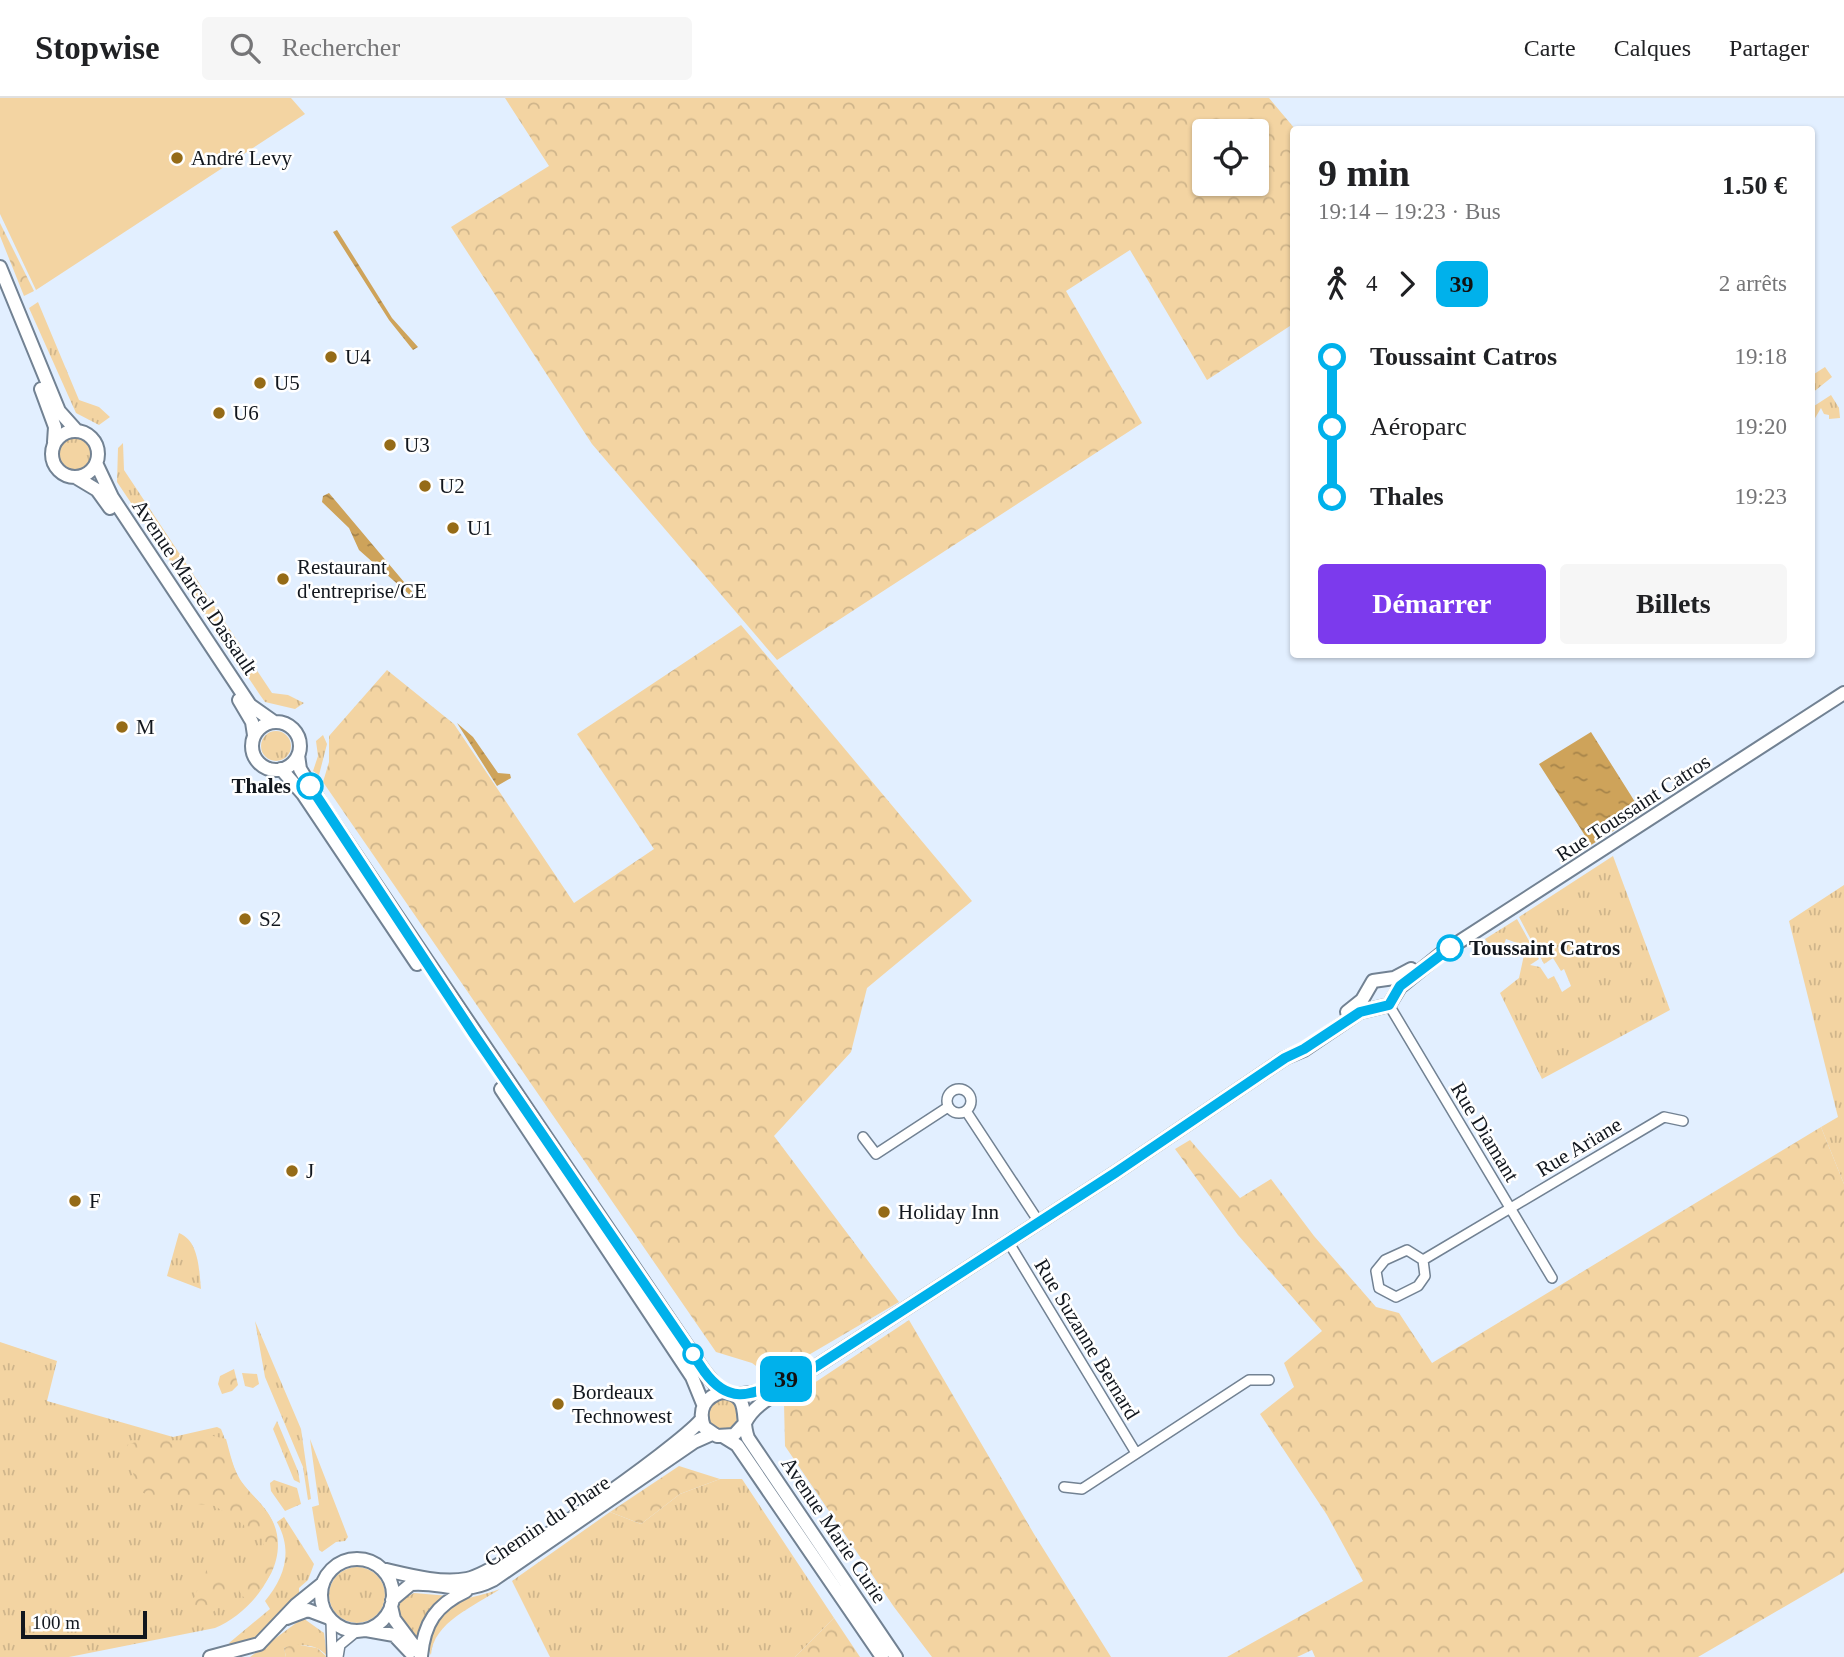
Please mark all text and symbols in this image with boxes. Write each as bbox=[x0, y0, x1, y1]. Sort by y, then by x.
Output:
search box bbox=[202, 17, 692, 80]
icon: search bbox=[226, 29, 264, 67]
text: Stopwise bbox=[35, 30, 160, 66]
text: Rechercher bbox=[282, 33, 400, 62]
text: Carte bbox=[1524, 35, 1576, 61]
text: Calques bbox=[1614, 35, 1691, 61]
text: Partager bbox=[1729, 35, 1809, 61]
map controls bbox=[1192, 119, 1269, 196]
button: locate bbox=[1192, 119, 1269, 196]
place label: André Levy bbox=[191, 146, 292, 170]
marker: André Levy bbox=[169, 150, 185, 166]
text: 9 min bbox=[1318, 152, 1410, 194]
text: 1.50 € bbox=[1722, 171, 1787, 200]
text: 19:14 – 19:23 · Bus bbox=[1318, 199, 1501, 224]
icon: walk bbox=[1318, 265, 1356, 303]
icon: forward bbox=[1388, 265, 1426, 303]
text: 4 bbox=[1366, 271, 1378, 296]
text: 39 bbox=[1450, 271, 1474, 297]
text: 2 arrêts bbox=[1719, 271, 1787, 296]
text: Toussaint Catros bbox=[1370, 342, 1557, 371]
text: 19:18 bbox=[1735, 344, 1787, 369]
place label: U4 bbox=[345, 345, 371, 369]
marker: U4 bbox=[323, 349, 339, 365]
place label: U5 bbox=[274, 371, 300, 395]
marker: U5 bbox=[252, 375, 268, 391]
place label: U6 bbox=[233, 401, 259, 425]
marker: U6 bbox=[211, 405, 227, 421]
text: Aéroparc bbox=[1370, 412, 1467, 441]
text: 19:20 bbox=[1735, 414, 1787, 439]
place label: U3 bbox=[404, 433, 430, 457]
marker: U3 bbox=[382, 437, 398, 453]
place label: U2 bbox=[439, 474, 465, 498]
marker: U2 bbox=[417, 478, 433, 494]
text: Thales bbox=[1370, 482, 1444, 511]
text: 19:23 bbox=[1735, 484, 1787, 509]
street label: Avenue Marcel Dassault bbox=[127, 495, 263, 679]
place label: U1 bbox=[467, 516, 493, 540]
marker: U1 bbox=[445, 520, 461, 536]
place label: Restaurant d'entreprise/CE bbox=[297, 555, 427, 603]
button: Démarrer bbox=[1318, 564, 1546, 644]
button: Billets bbox=[1560, 564, 1787, 644]
marker: Restaurant d'entreprise/CE bbox=[275, 571, 291, 587]
place label: M bbox=[136, 715, 155, 739]
marker: M bbox=[114, 719, 130, 735]
street label: Rue Toussaint Catros bbox=[1551, 749, 1715, 867]
marker: Thales bbox=[297, 773, 323, 799]
place label: Thales bbox=[231, 774, 291, 798]
place label: S2 bbox=[259, 907, 281, 931]
marker: S2 bbox=[237, 911, 253, 927]
marker: Toussaint Catros bbox=[1437, 935, 1463, 961]
place label: Toussaint Catros bbox=[1469, 936, 1620, 960]
street label: Rue Diamant bbox=[1446, 1078, 1524, 1186]
street label: Rue Ariane bbox=[1532, 1112, 1626, 1182]
place label: J bbox=[306, 1159, 314, 1183]
marker: J bbox=[284, 1163, 300, 1179]
place label: F bbox=[89, 1189, 101, 1213]
marker: F bbox=[67, 1193, 83, 1209]
place label: Holiday Inn bbox=[898, 1200, 999, 1224]
marker: Holiday Inn bbox=[876, 1204, 892, 1220]
street label: Rue Suzanne Bernard bbox=[1030, 1254, 1145, 1424]
unlabelled marker bbox=[683, 1344, 703, 1364]
line badge: 39 bbox=[754, 1356, 818, 1402]
text: 39 bbox=[774, 1366, 798, 1392]
place label: Bordeaux Technowest bbox=[572, 1380, 672, 1428]
marker: Bordeaux Technowest bbox=[550, 1396, 566, 1412]
street label: Avenue Marie Curie bbox=[776, 1452, 892, 1608]
street label: Chemin du Phare bbox=[480, 1470, 614, 1572]
scale bar bbox=[21, 1608, 147, 1640]
text: 100 m bbox=[32, 1612, 80, 1633]

